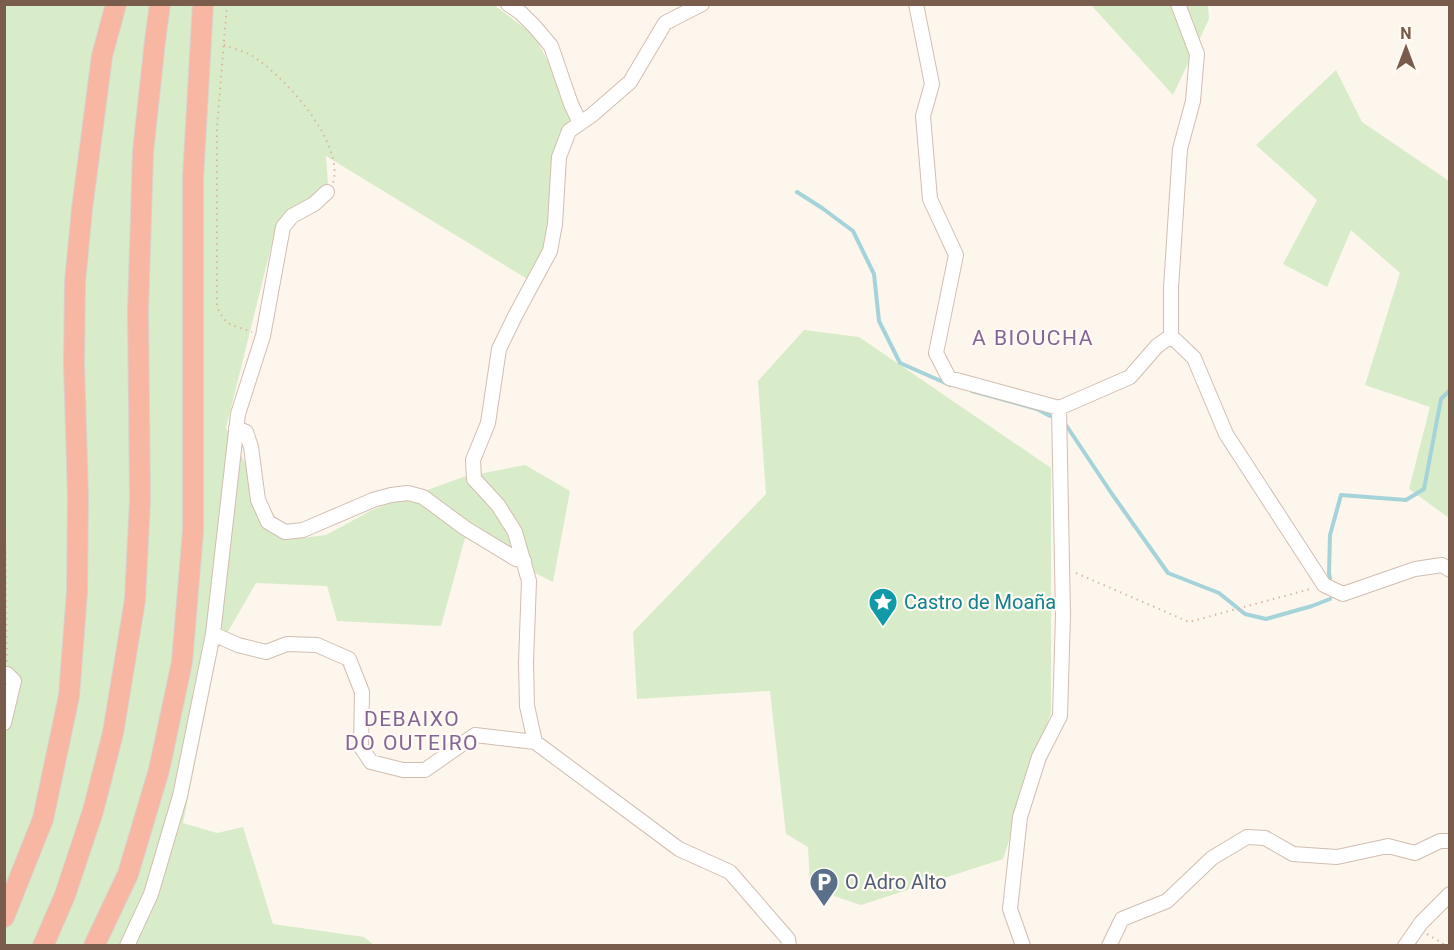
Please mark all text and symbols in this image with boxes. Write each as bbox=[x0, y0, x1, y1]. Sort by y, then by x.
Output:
north arrow bbox=[1376, 18, 1436, 78]
text: N bbox=[1400, 24, 1412, 43]
district label: A BIOUCHA bbox=[972, 326, 1094, 350]
place icon: Castro de Moaña bbox=[867, 586, 899, 628]
place label: Castro de Moaña bbox=[904, 590, 1056, 614]
district label: DEBAIXO DO OUTEIRO bbox=[345, 707, 479, 755]
parking icon: O Adro Alto bbox=[808, 866, 840, 908]
place label: O Adro Alto bbox=[845, 870, 947, 894]

